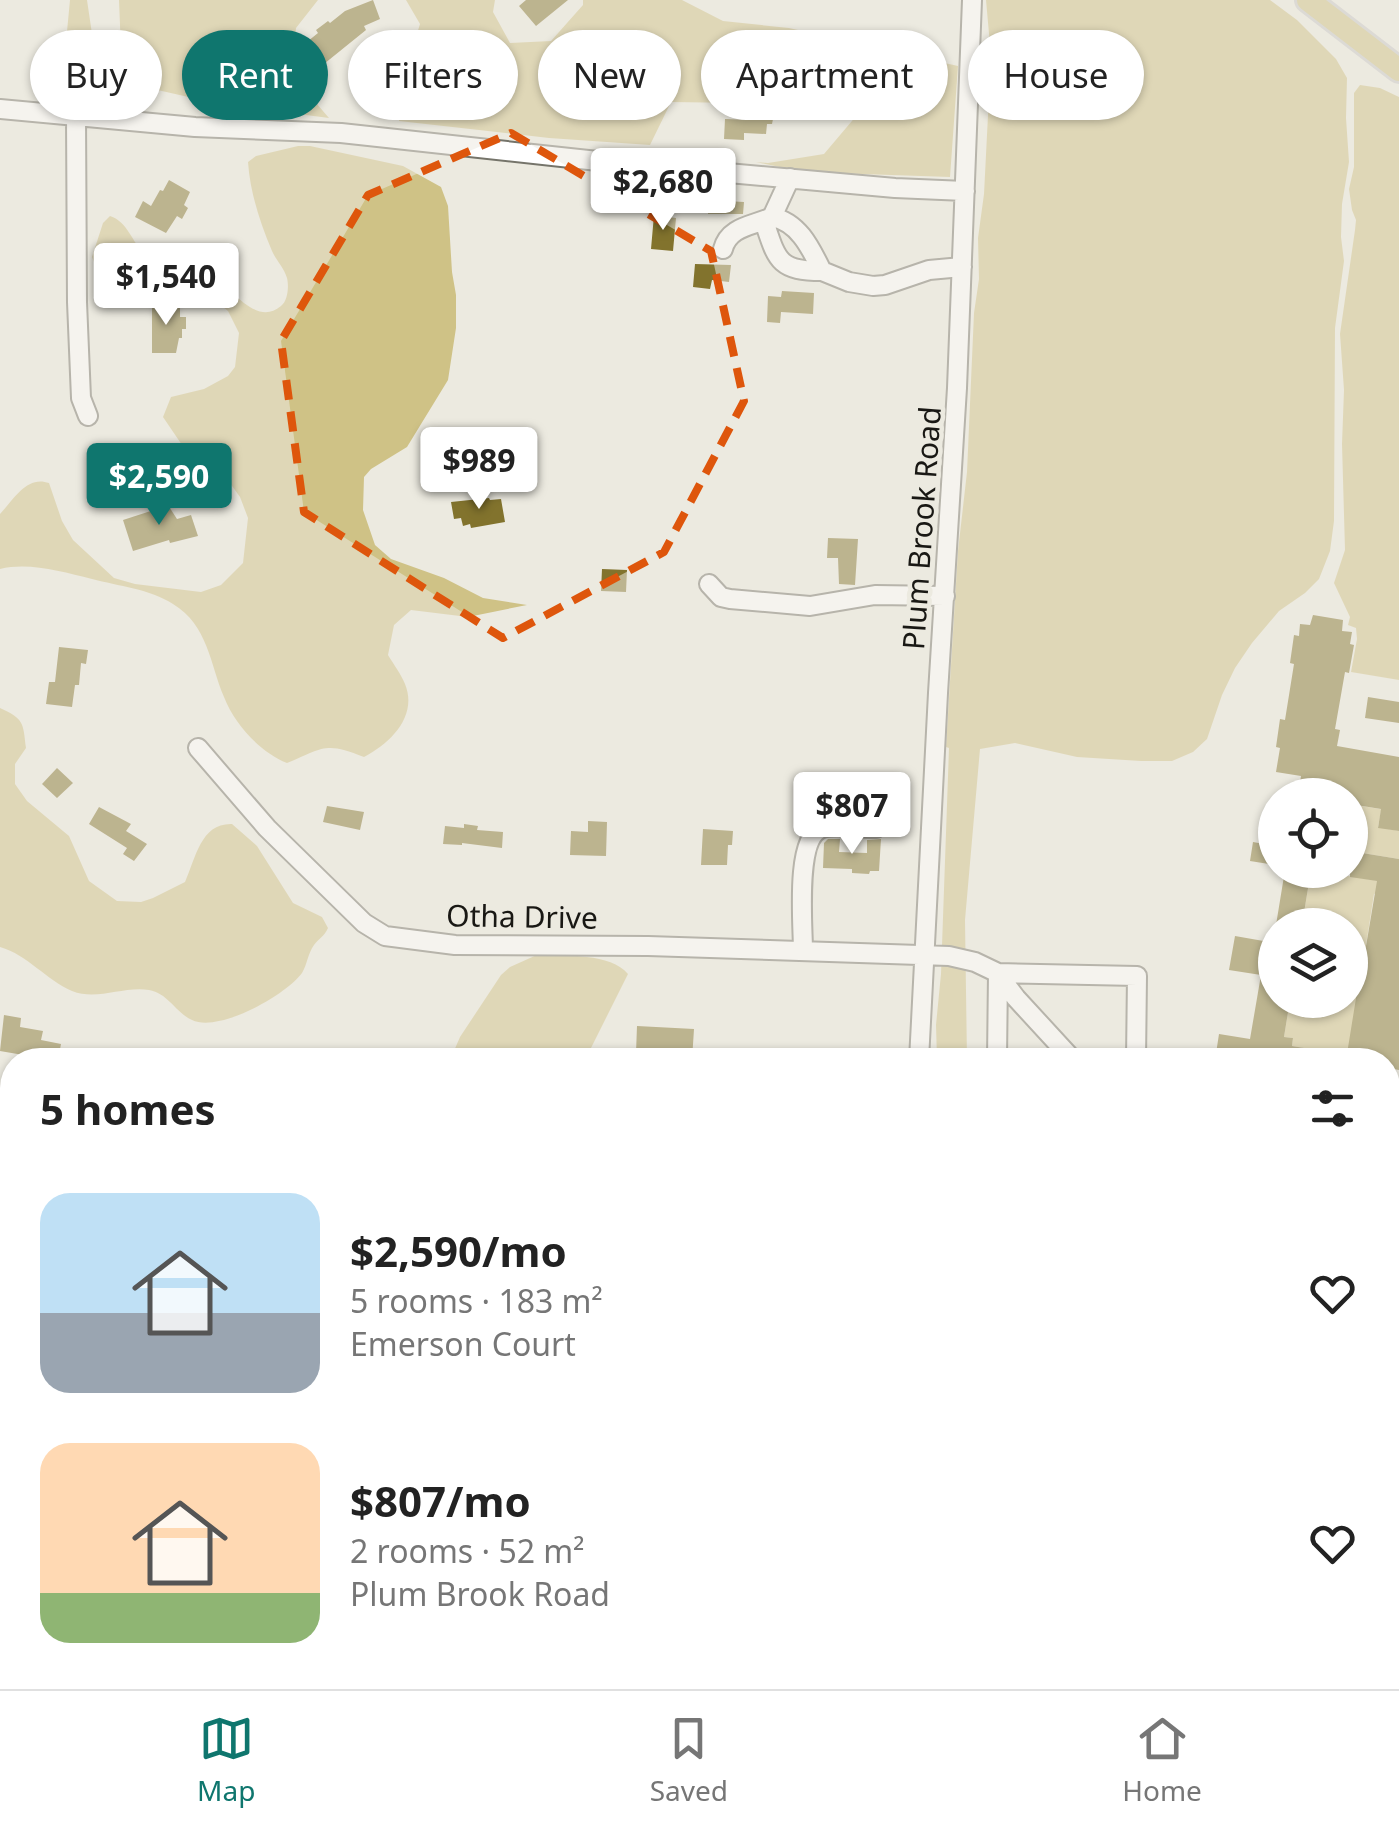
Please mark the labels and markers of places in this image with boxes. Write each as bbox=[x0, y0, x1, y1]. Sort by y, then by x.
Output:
pin: $2,680 bbox=[582, 148, 744, 233]
pin: $1,540 bbox=[85, 243, 247, 328]
pin: $989 bbox=[420, 427, 538, 512]
pin: $2,590 bbox=[78, 443, 240, 528]
pin: $807 bbox=[793, 772, 911, 857]

